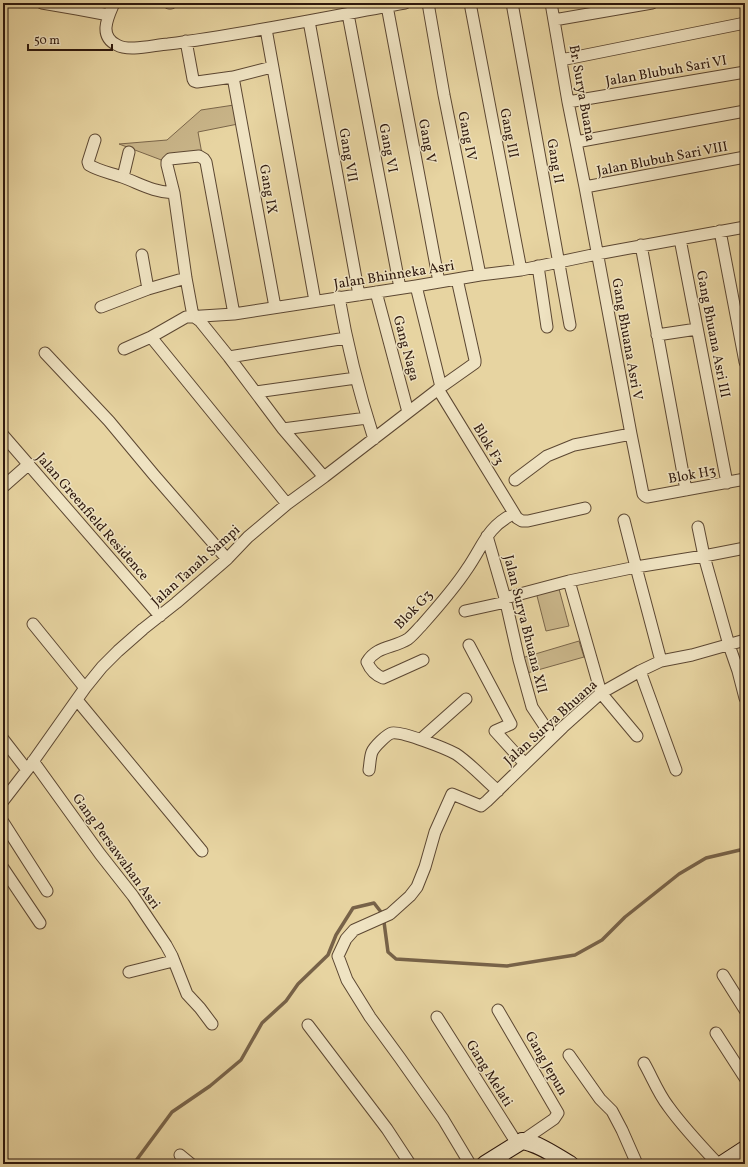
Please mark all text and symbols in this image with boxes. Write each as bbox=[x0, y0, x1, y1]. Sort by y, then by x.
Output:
scale bar bbox=[28, 26, 112, 52]
text: 50 m bbox=[34, 33, 60, 49]
street label: Br. Surya Buana bbox=[564, 43, 599, 143]
street label: Jalan Blubuh Sari VI bbox=[604, 51, 729, 92]
street label: Gang III bbox=[494, 107, 523, 160]
street label: Gang IV bbox=[452, 110, 481, 163]
street label: Gang V bbox=[413, 118, 440, 165]
street label: Gang VI bbox=[373, 122, 402, 175]
street label: Gang VII bbox=[333, 127, 362, 184]
street label: Gang II bbox=[541, 137, 568, 185]
street label: Jalan Blubuh Sari VIII bbox=[595, 137, 729, 181]
street label: Gang IX bbox=[254, 163, 281, 215]
street label: Jalan Bhinneka Asri bbox=[333, 257, 456, 294]
street label: Gang Bhuana Asri III bbox=[691, 269, 734, 400]
street label: Gang Bhuana Asri V bbox=[606, 277, 647, 402]
street label: Gang Naga bbox=[388, 314, 423, 383]
street label: Blok F3 bbox=[468, 420, 508, 469]
street label: Jalan Greenfield Residence bbox=[31, 449, 153, 585]
street label: Blok H3 bbox=[667, 462, 718, 489]
street label: Jalan Tanah Sampi bbox=[147, 521, 245, 611]
street label: Jalan Surya Bhuana XII bbox=[498, 553, 551, 696]
street label: Blok G3 bbox=[391, 586, 438, 634]
street label: Jalan Surya Bhuana bbox=[500, 676, 602, 770]
street label: Gang Persawahan Asri bbox=[67, 790, 164, 914]
street label: Gang Jepun bbox=[520, 1028, 572, 1099]
street label: Gang Melati bbox=[461, 1037, 517, 1111]

